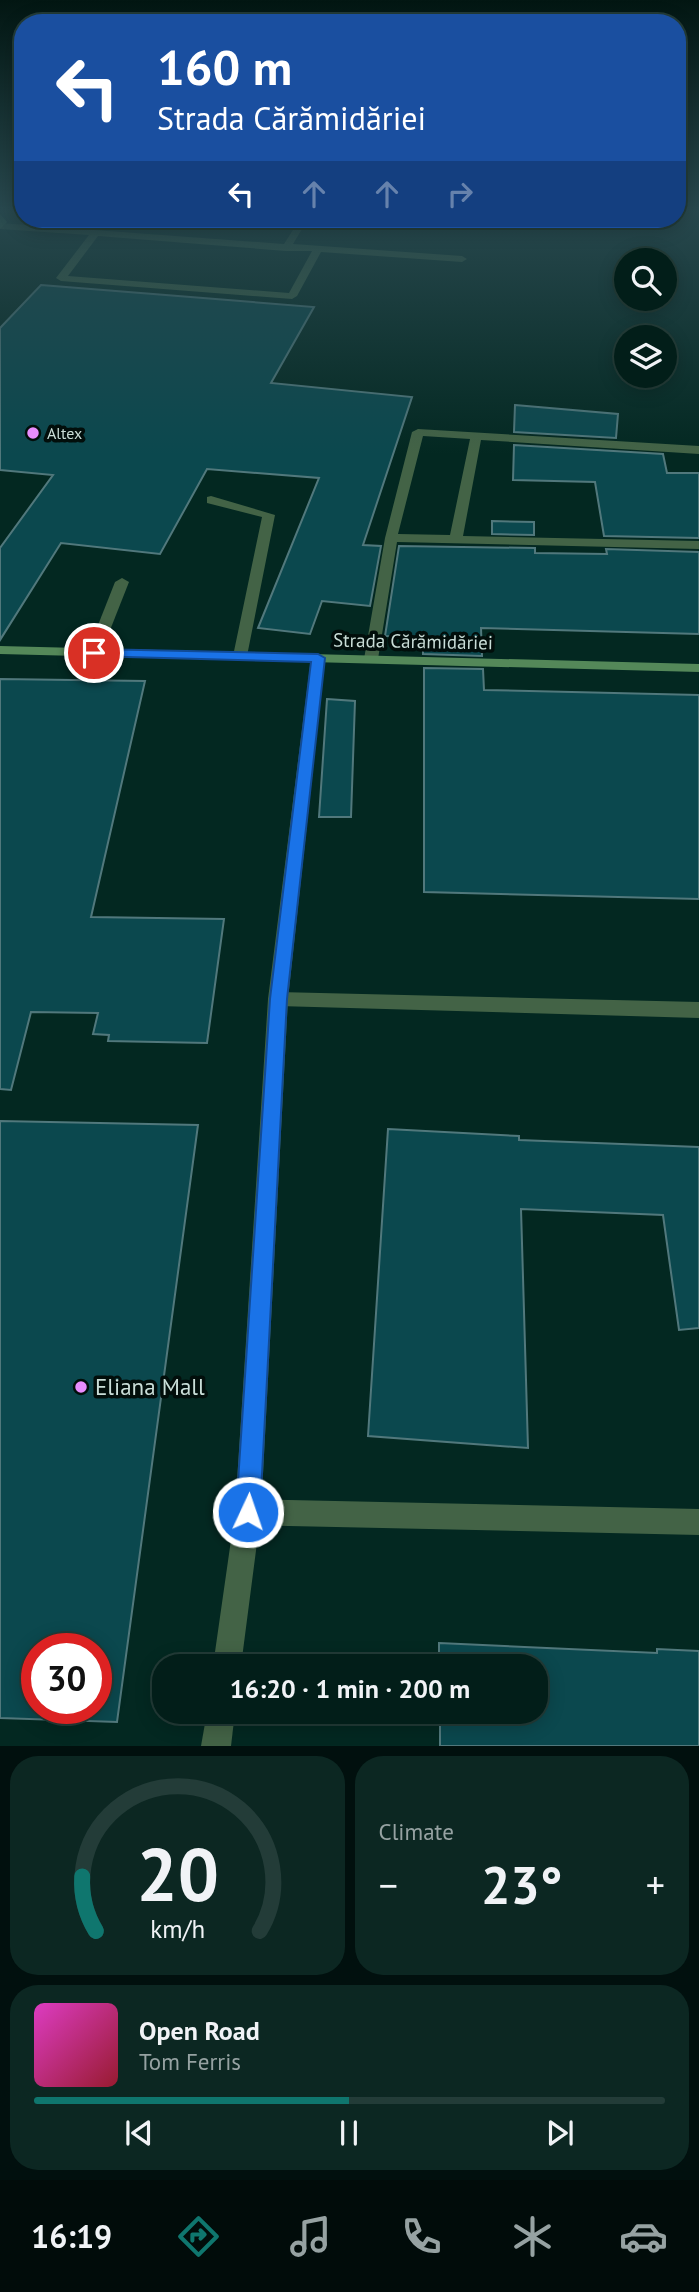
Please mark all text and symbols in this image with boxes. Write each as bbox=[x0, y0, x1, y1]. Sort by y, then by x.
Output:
text: 160 m bbox=[157, 35, 292, 99]
icon: left bbox=[42, 42, 133, 133]
text: Strada Cărămidăriei bbox=[157, 97, 426, 139]
icon: left bbox=[222, 175, 260, 213]
icon: ahead bbox=[295, 175, 333, 213]
icon: ahead bbox=[368, 175, 406, 213]
icon: right bbox=[441, 175, 479, 213]
map controls bbox=[614, 248, 677, 388]
button: search bbox=[614, 248, 677, 311]
button: layers bbox=[614, 325, 677, 388]
place label: Altex bbox=[47, 423, 82, 443]
marker: Altex bbox=[25, 425, 41, 441]
pin bbox=[64, 623, 124, 683]
street label: Strada Cărămidăriei bbox=[333, 628, 493, 654]
icon: arrive bbox=[75, 634, 113, 672]
place label: Eliana Mall bbox=[95, 1372, 205, 1401]
marker: Eliana Mall bbox=[73, 1379, 89, 1395]
position arrow bbox=[211, 1475, 285, 1549]
speed limit sign: 30 bbox=[21, 1633, 112, 1724]
text: 16:20 · 1 min · 200 m bbox=[230, 1672, 470, 1705]
text: Climate bbox=[379, 1817, 454, 1846]
text: 20 bbox=[136, 1828, 219, 1922]
text: 23° bbox=[481, 1851, 563, 1918]
text: − bbox=[379, 1860, 398, 1909]
text: + bbox=[646, 1860, 665, 1909]
text: km/h bbox=[150, 1913, 205, 1945]
text: Open Road bbox=[139, 2014, 260, 2047]
text: Tom Ferris bbox=[139, 2047, 241, 2076]
icon: previous bbox=[120, 2114, 158, 2152]
icon: pause bbox=[330, 2114, 368, 2152]
icon: next bbox=[541, 2114, 579, 2152]
icon: directions bbox=[174, 2212, 223, 2261]
icon: music bbox=[286, 2212, 335, 2261]
icon: phone bbox=[397, 2212, 446, 2261]
icon: climate bbox=[508, 2212, 557, 2261]
icon: car bbox=[619, 2212, 668, 2261]
text: 16:19 bbox=[31, 2215, 112, 2257]

